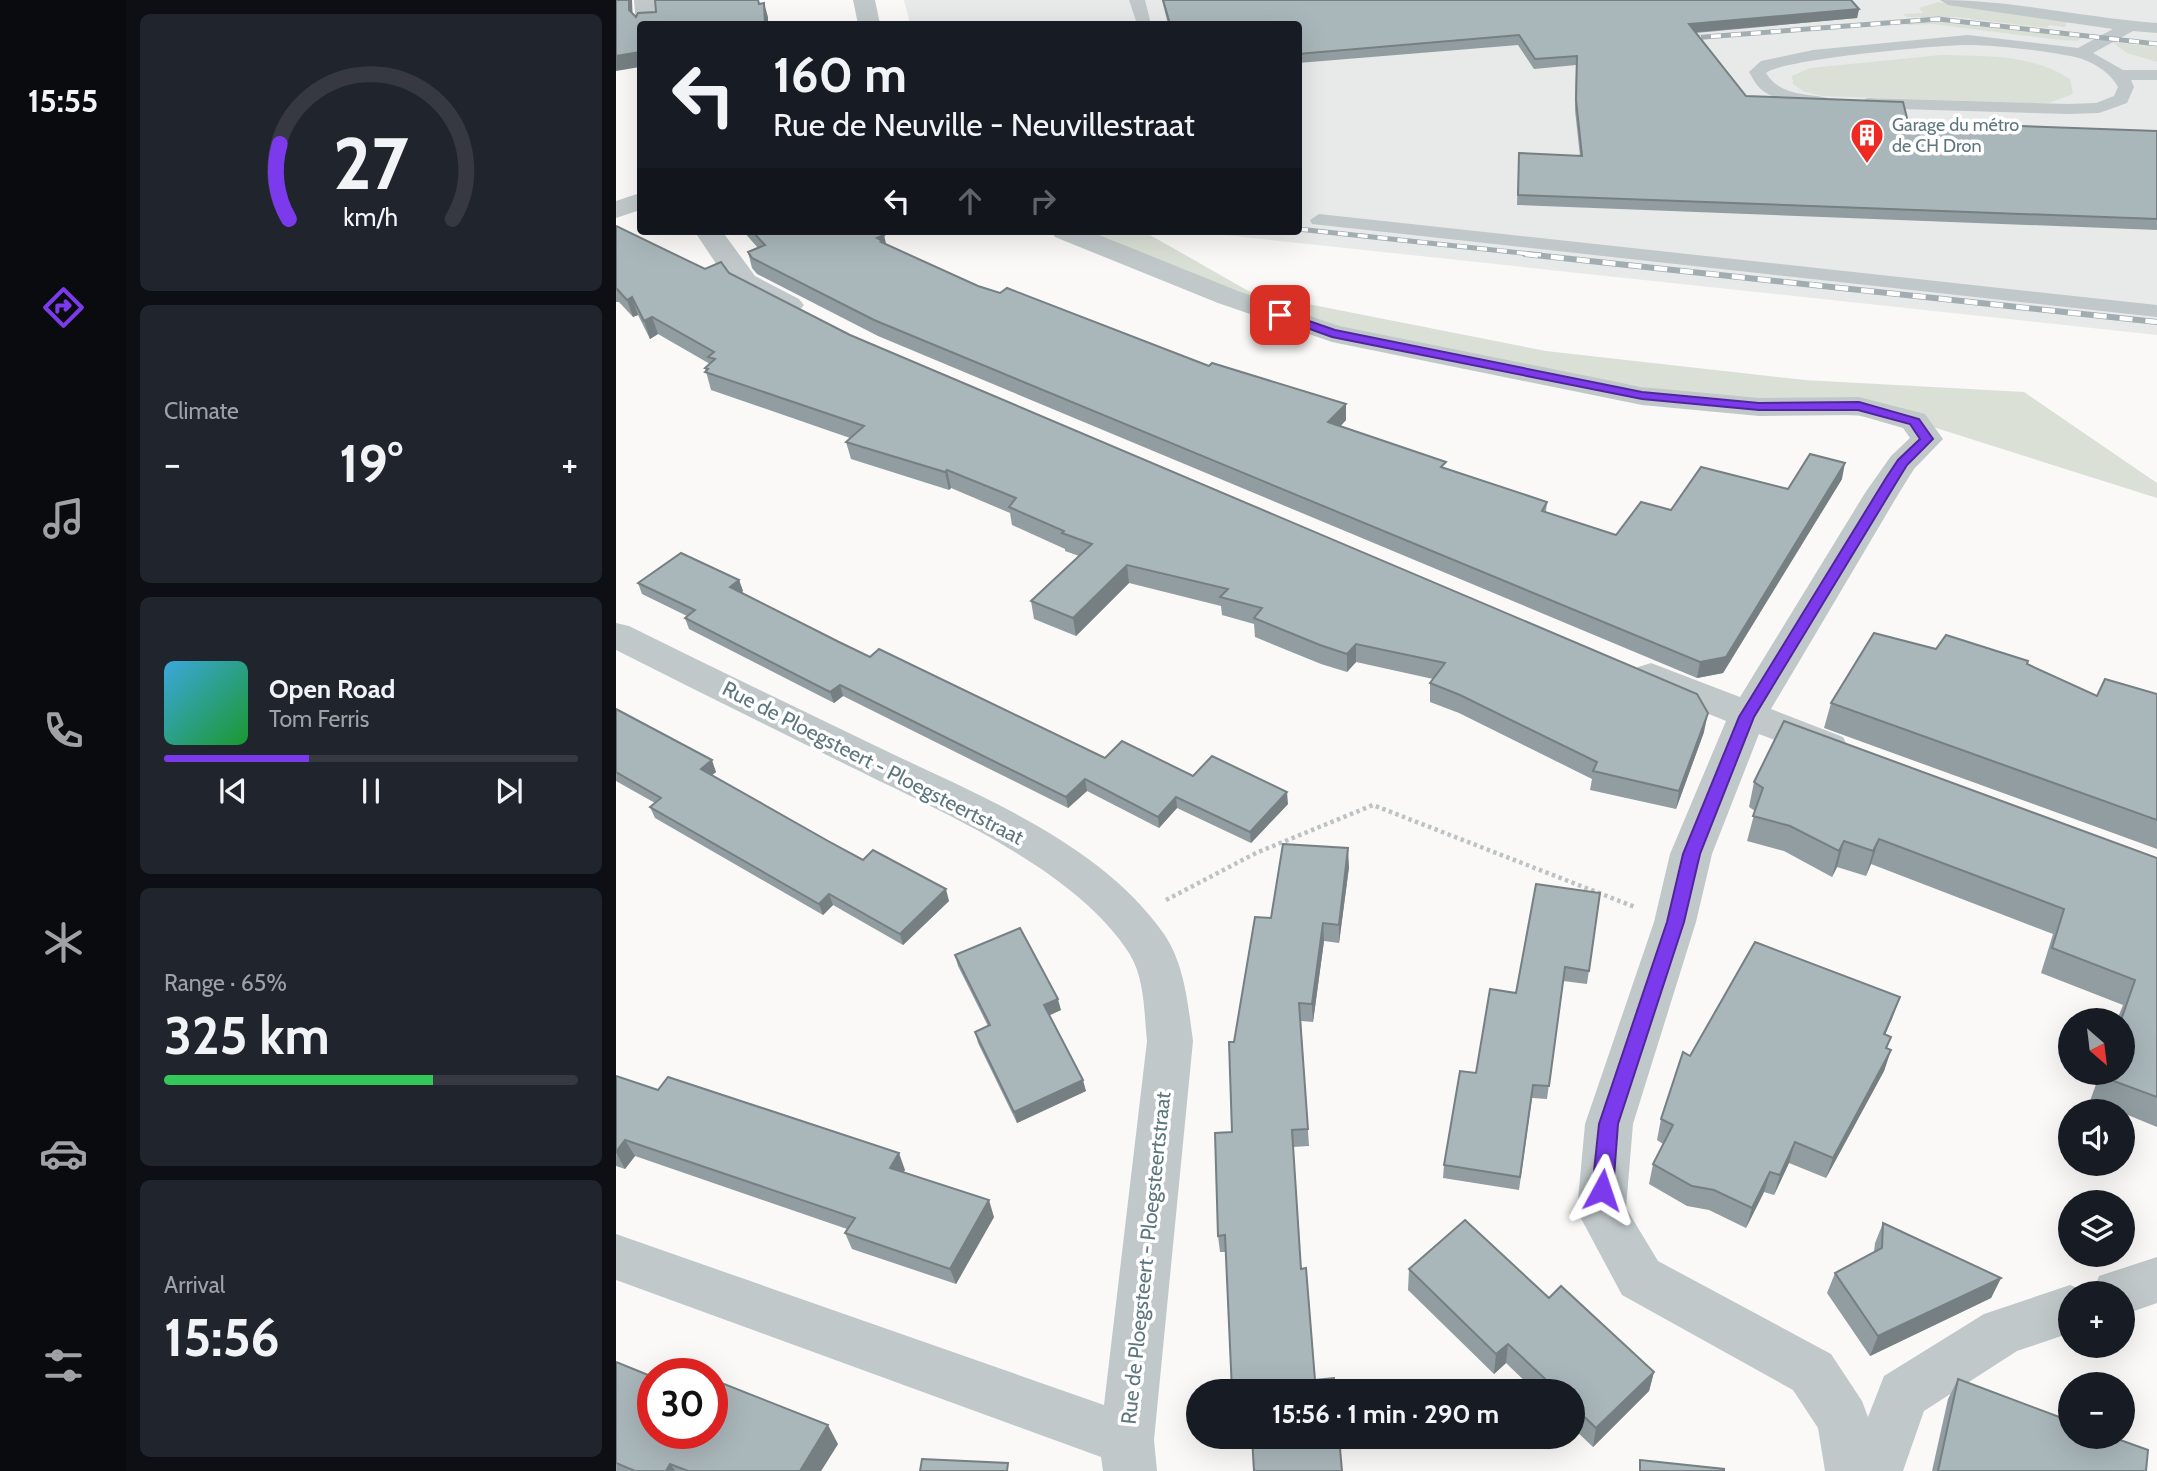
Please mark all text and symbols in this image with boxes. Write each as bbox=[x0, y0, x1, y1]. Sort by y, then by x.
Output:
text: 160 m bbox=[773, 45, 907, 104]
icon: left bbox=[658, 49, 749, 140]
text: 15:55 bbox=[28, 81, 98, 120]
text: Rue de Neuville - Neuvillestraat bbox=[773, 105, 1195, 144]
place label: Garage du métro de CH Dron bbox=[1892, 114, 2019, 157]
building icon: Garage du métro de CH Dron bbox=[1848, 116, 1886, 165]
text: 27 bbox=[333, 119, 409, 207]
icon: left bbox=[878, 182, 916, 220]
icon: ahead bbox=[951, 182, 989, 220]
icon: right bbox=[1024, 182, 1062, 220]
text: km/h bbox=[344, 202, 398, 232]
icon: directions bbox=[39, 283, 88, 332]
pin bbox=[1250, 285, 1310, 345]
icon: arrive bbox=[1261, 296, 1299, 334]
text: Climate bbox=[164, 397, 239, 425]
text: 19° bbox=[339, 432, 403, 495]
text: − bbox=[164, 440, 181, 487]
text: + bbox=[561, 440, 578, 487]
icon: music bbox=[39, 494, 88, 543]
text: Open Road bbox=[269, 673, 395, 705]
street label: Rue de Ploegsteert - Ploegsteertstraat bbox=[719, 675, 1028, 850]
text: Tom Ferris bbox=[269, 705, 369, 733]
icon: phone bbox=[39, 706, 88, 755]
icon: previous bbox=[214, 772, 252, 810]
icon: pause bbox=[352, 772, 390, 810]
icon: next bbox=[490, 772, 528, 810]
icon: climate bbox=[39, 918, 88, 967]
text: Range · 65% bbox=[164, 969, 287, 997]
text: 325 km bbox=[164, 1004, 330, 1067]
north arrow bbox=[2058, 1008, 2135, 1085]
map controls bbox=[2058, 1008, 2135, 1449]
street label: Rue de Ploegsteert - Ploegsteertstraat bbox=[1116, 1090, 1175, 1426]
button: sound bbox=[2058, 1099, 2135, 1176]
icon: car bbox=[39, 1129, 88, 1178]
position arrow bbox=[1565, 1153, 1639, 1227]
button: layers bbox=[2058, 1190, 2135, 1267]
text: Arrival bbox=[164, 1271, 225, 1299]
button: + bbox=[2058, 1281, 2135, 1358]
text: 15:56 bbox=[164, 1306, 280, 1369]
icon: filters bbox=[39, 1341, 88, 1390]
speed limit sign: 30 bbox=[637, 1358, 728, 1449]
button: − bbox=[2058, 1372, 2135, 1449]
text: 15:56 · 1 min · 290 m bbox=[1272, 1398, 1499, 1430]

